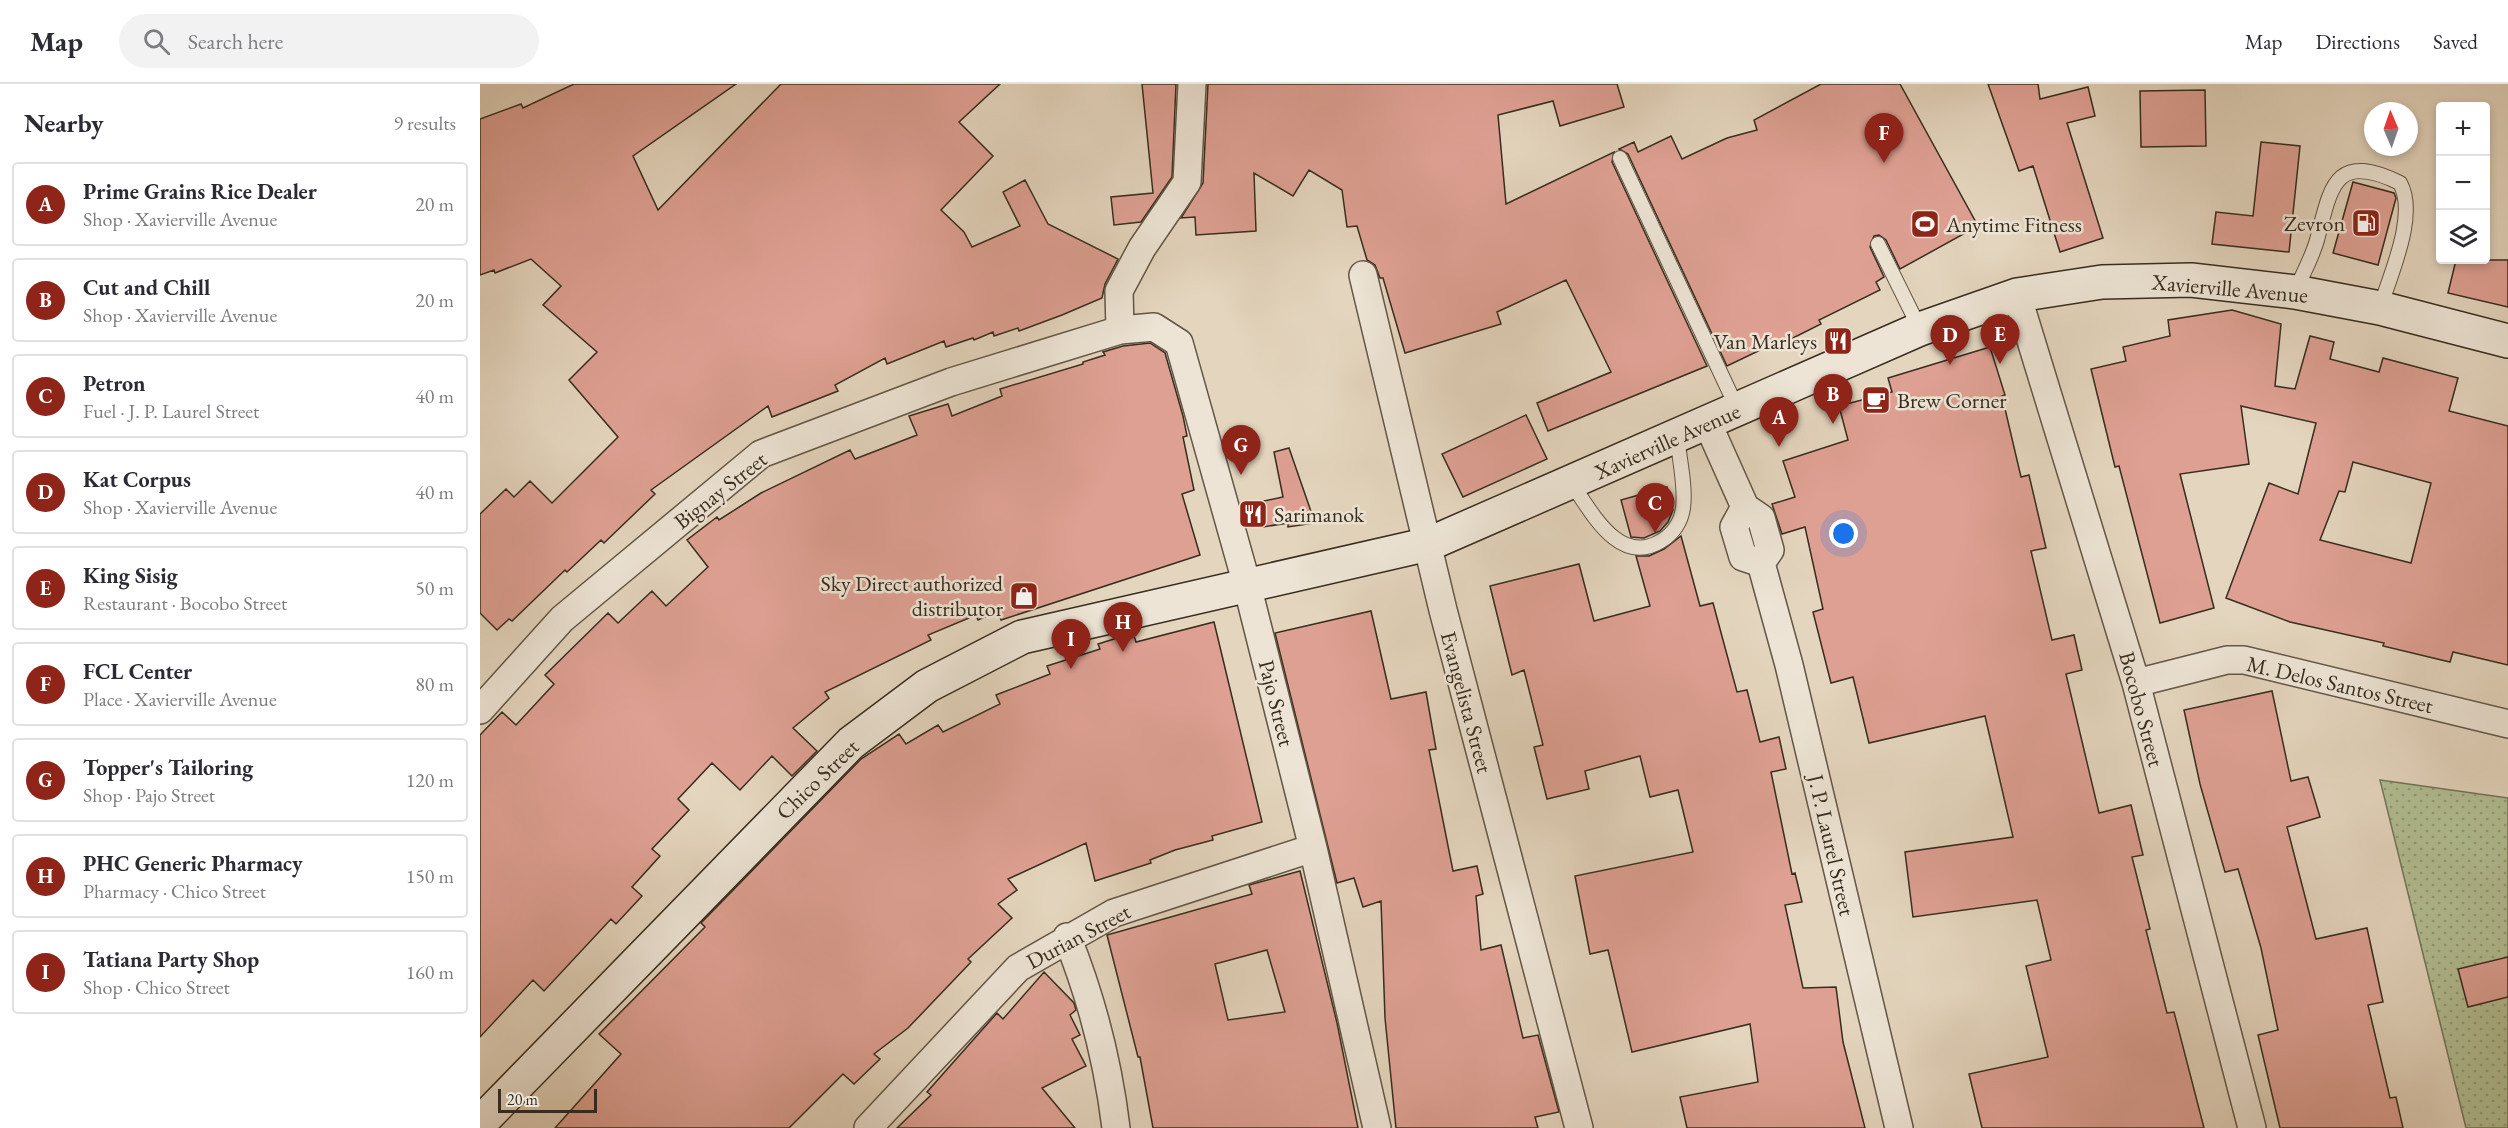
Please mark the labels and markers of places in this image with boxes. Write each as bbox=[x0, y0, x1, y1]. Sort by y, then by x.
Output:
pin: F bbox=[1864, 113, 1904, 163]
fuel station icon: Zevron bbox=[2350, 207, 2382, 239]
sports icon: Anytime Fitness bbox=[1909, 208, 1941, 240]
place label: Zevron bbox=[2284, 209, 2345, 238]
place label: Anytime Fitness bbox=[1945, 210, 2082, 239]
pin: E bbox=[1980, 314, 2020, 364]
pin: D bbox=[1930, 316, 1970, 365]
restaurant icon: Van Marleys bbox=[1822, 325, 1854, 357]
place label: Van Marleys bbox=[1714, 327, 1817, 356]
pin: B bbox=[1814, 374, 1852, 424]
cafe icon: Brew Corner bbox=[1860, 384, 1892, 416]
place label: Brew Corner bbox=[1897, 386, 2007, 415]
pin: A bbox=[1760, 398, 1798, 447]
pin: G bbox=[1222, 426, 1260, 475]
pin: C bbox=[1636, 484, 1674, 533]
restaurant icon: Sarimanok bbox=[1237, 498, 1269, 530]
place label: Sarimanok bbox=[1274, 500, 1365, 529]
place label: Sky Direct authorized distributor bbox=[820, 569, 1004, 623]
shop icon: Sky Direct authorized distributor bbox=[1008, 580, 1040, 612]
pin: H bbox=[1104, 602, 1142, 652]
pin: I bbox=[1052, 620, 1090, 669]

